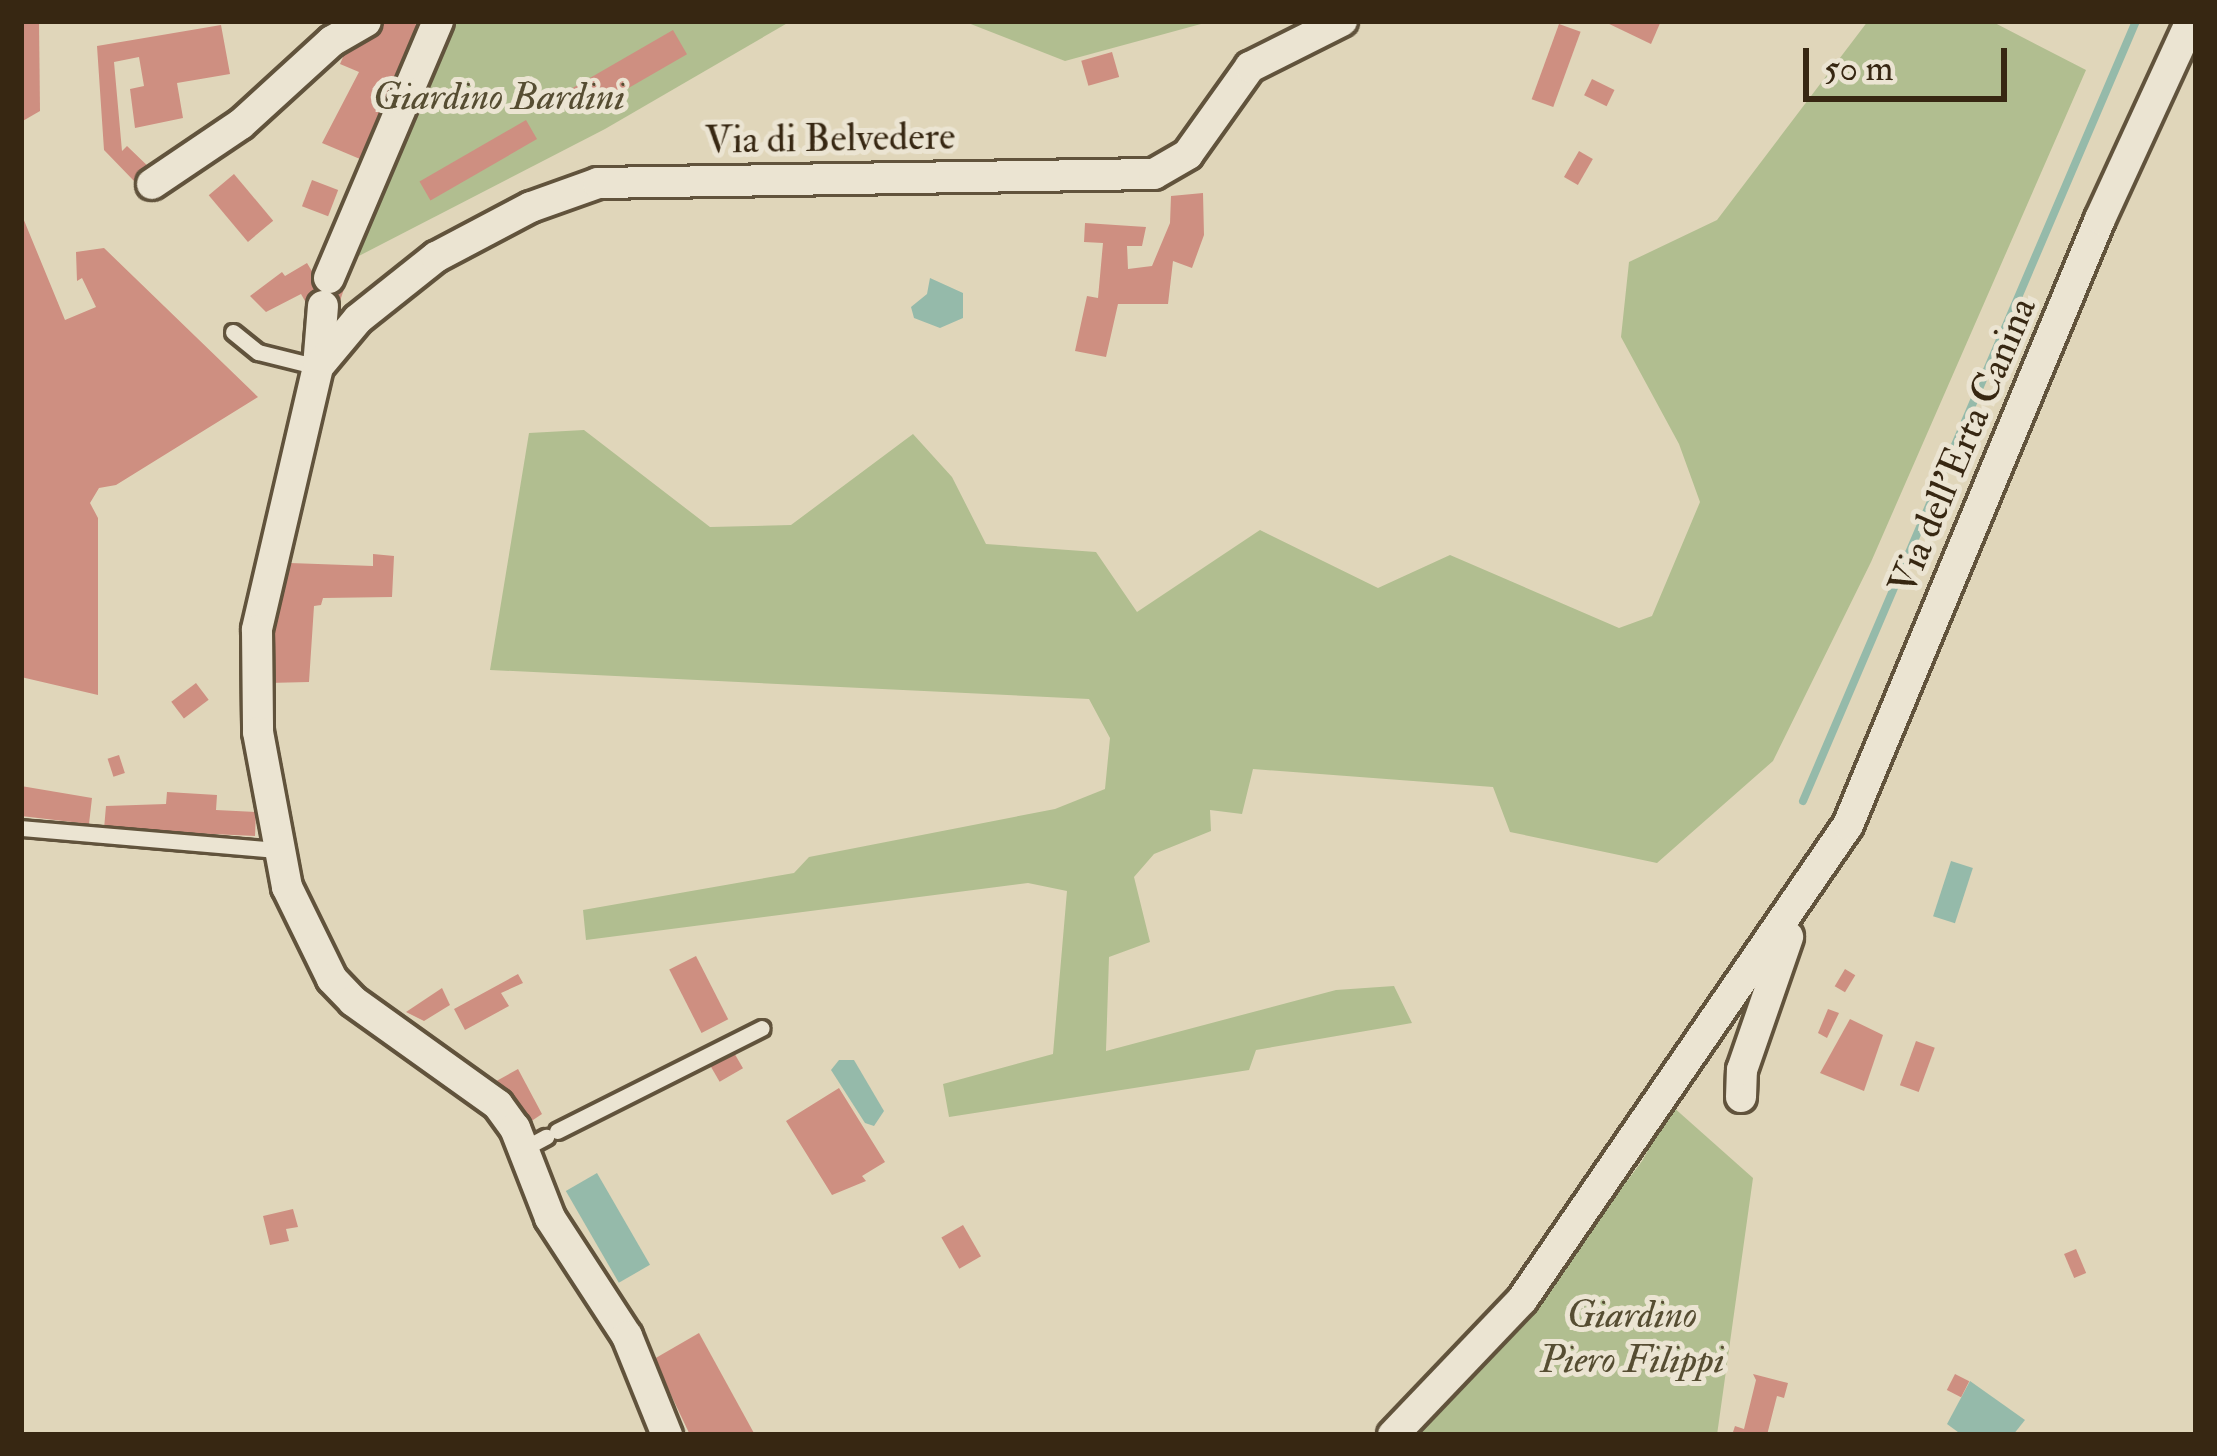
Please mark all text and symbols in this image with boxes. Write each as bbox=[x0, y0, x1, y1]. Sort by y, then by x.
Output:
scale bar bbox=[1809, 24, 2013, 98]
text: 50 m bbox=[1824, 46, 1893, 91]
park label: Giardino Bardini bbox=[373, 74, 625, 120]
street label: Via di Belvedere bbox=[704, 113, 956, 165]
street label: Via dell'Erta Canina bbox=[1879, 291, 2047, 601]
park label: Giardino Piero Filippi bbox=[1539, 1293, 1725, 1384]

